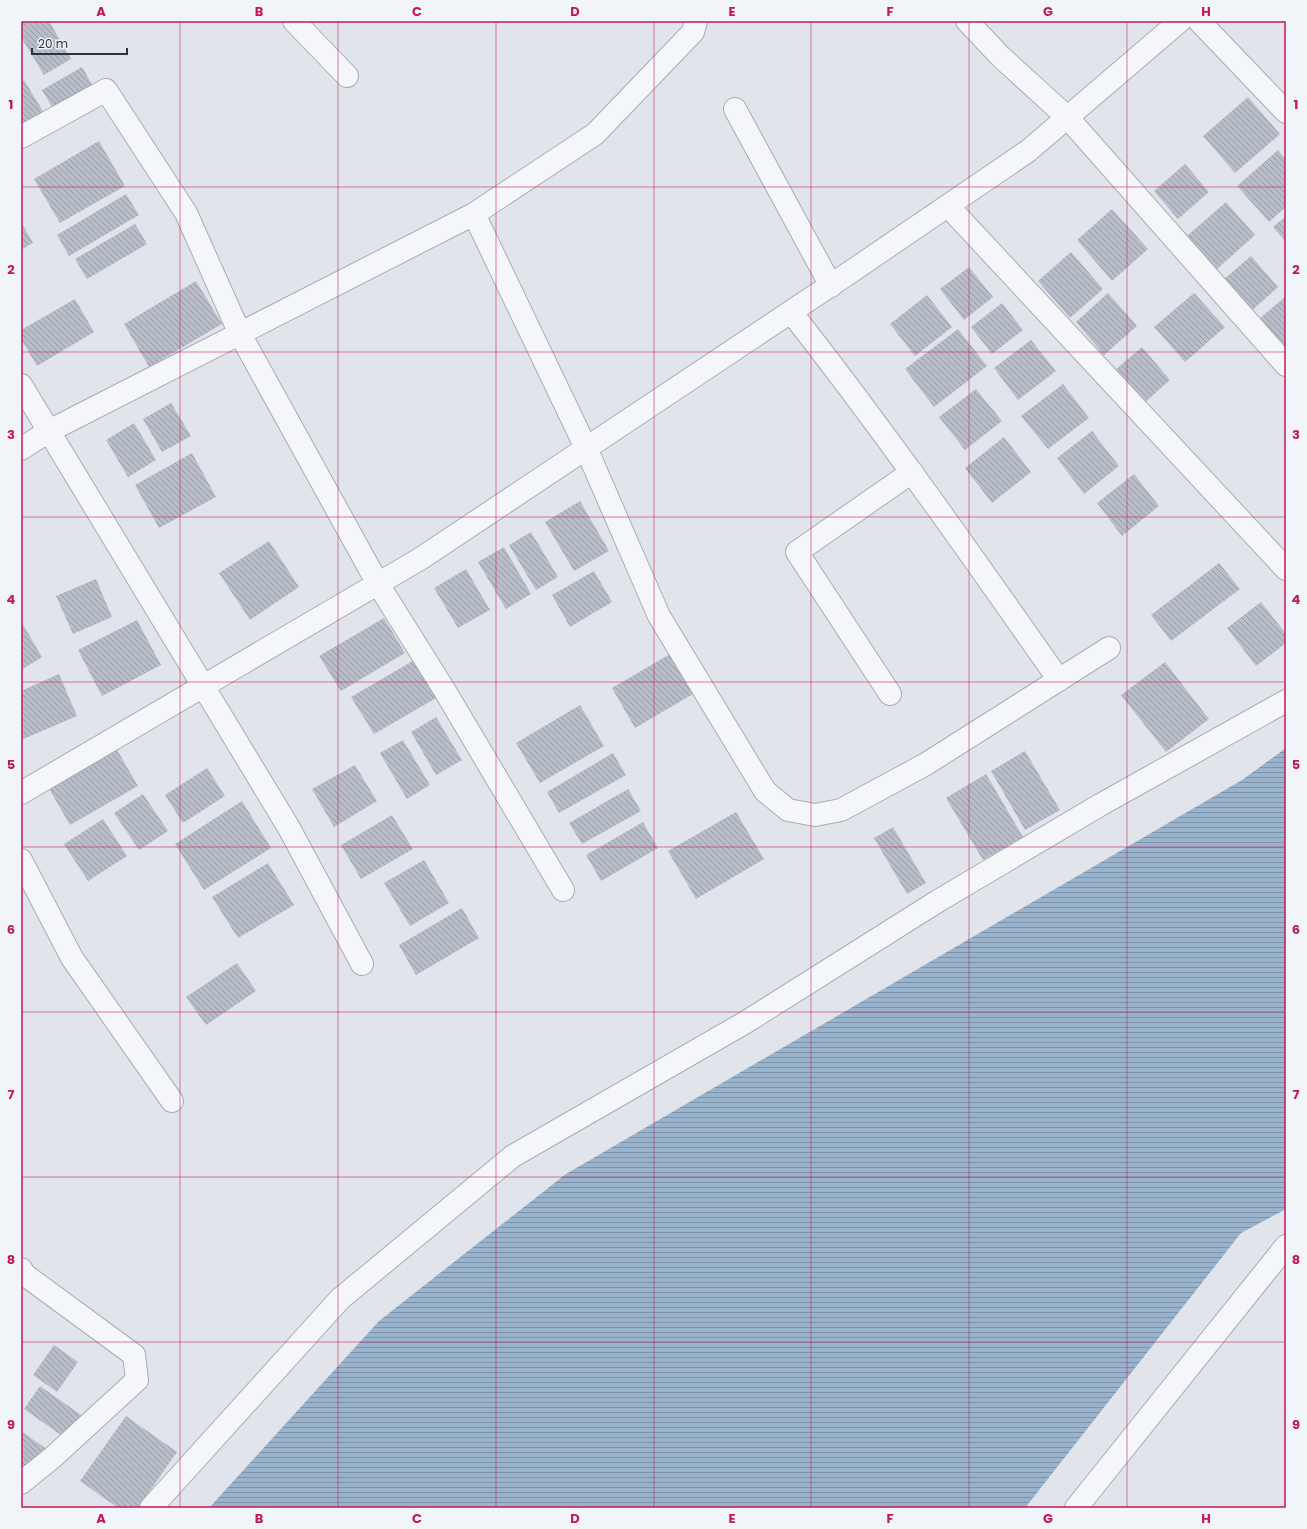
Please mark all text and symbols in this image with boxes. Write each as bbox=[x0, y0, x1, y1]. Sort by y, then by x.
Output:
text: A bbox=[96, 2, 106, 21]
text: B bbox=[255, 2, 264, 21]
text: C bbox=[412, 2, 422, 21]
text: D bbox=[570, 2, 580, 21]
text: E bbox=[728, 2, 736, 21]
text: F bbox=[886, 2, 894, 21]
text: G bbox=[1043, 2, 1053, 21]
text: H bbox=[1201, 2, 1211, 21]
scale bar bbox=[32, 30, 127, 56]
text: 20 m bbox=[38, 35, 68, 52]
text: 1 bbox=[9, 95, 13, 114]
text: 1 bbox=[1294, 95, 1298, 114]
text: 2 bbox=[7, 260, 15, 279]
text: 2 bbox=[1292, 260, 1300, 279]
text: 3 bbox=[7, 425, 15, 444]
text: 3 bbox=[1292, 425, 1300, 444]
text: 4 bbox=[7, 590, 16, 609]
text: 4 bbox=[1292, 590, 1301, 609]
text: 5 bbox=[7, 755, 15, 774]
text: 5 bbox=[1292, 755, 1300, 774]
text: 6 bbox=[7, 920, 15, 939]
text: 6 bbox=[1292, 920, 1300, 939]
text: 7 bbox=[8, 1085, 15, 1104]
text: 7 bbox=[1293, 1085, 1300, 1104]
text: 8 bbox=[7, 1250, 15, 1269]
text: 8 bbox=[1292, 1250, 1300, 1269]
text: 9 bbox=[7, 1415, 15, 1434]
text: 9 bbox=[1292, 1415, 1300, 1434]
text: A bbox=[96, 1509, 106, 1528]
text: B bbox=[255, 1509, 264, 1528]
text: C bbox=[412, 1509, 422, 1528]
text: D bbox=[570, 1509, 580, 1528]
text: E bbox=[728, 1509, 736, 1528]
text: F bbox=[886, 1509, 894, 1528]
text: G bbox=[1043, 1509, 1053, 1528]
text: H bbox=[1201, 1509, 1211, 1528]

